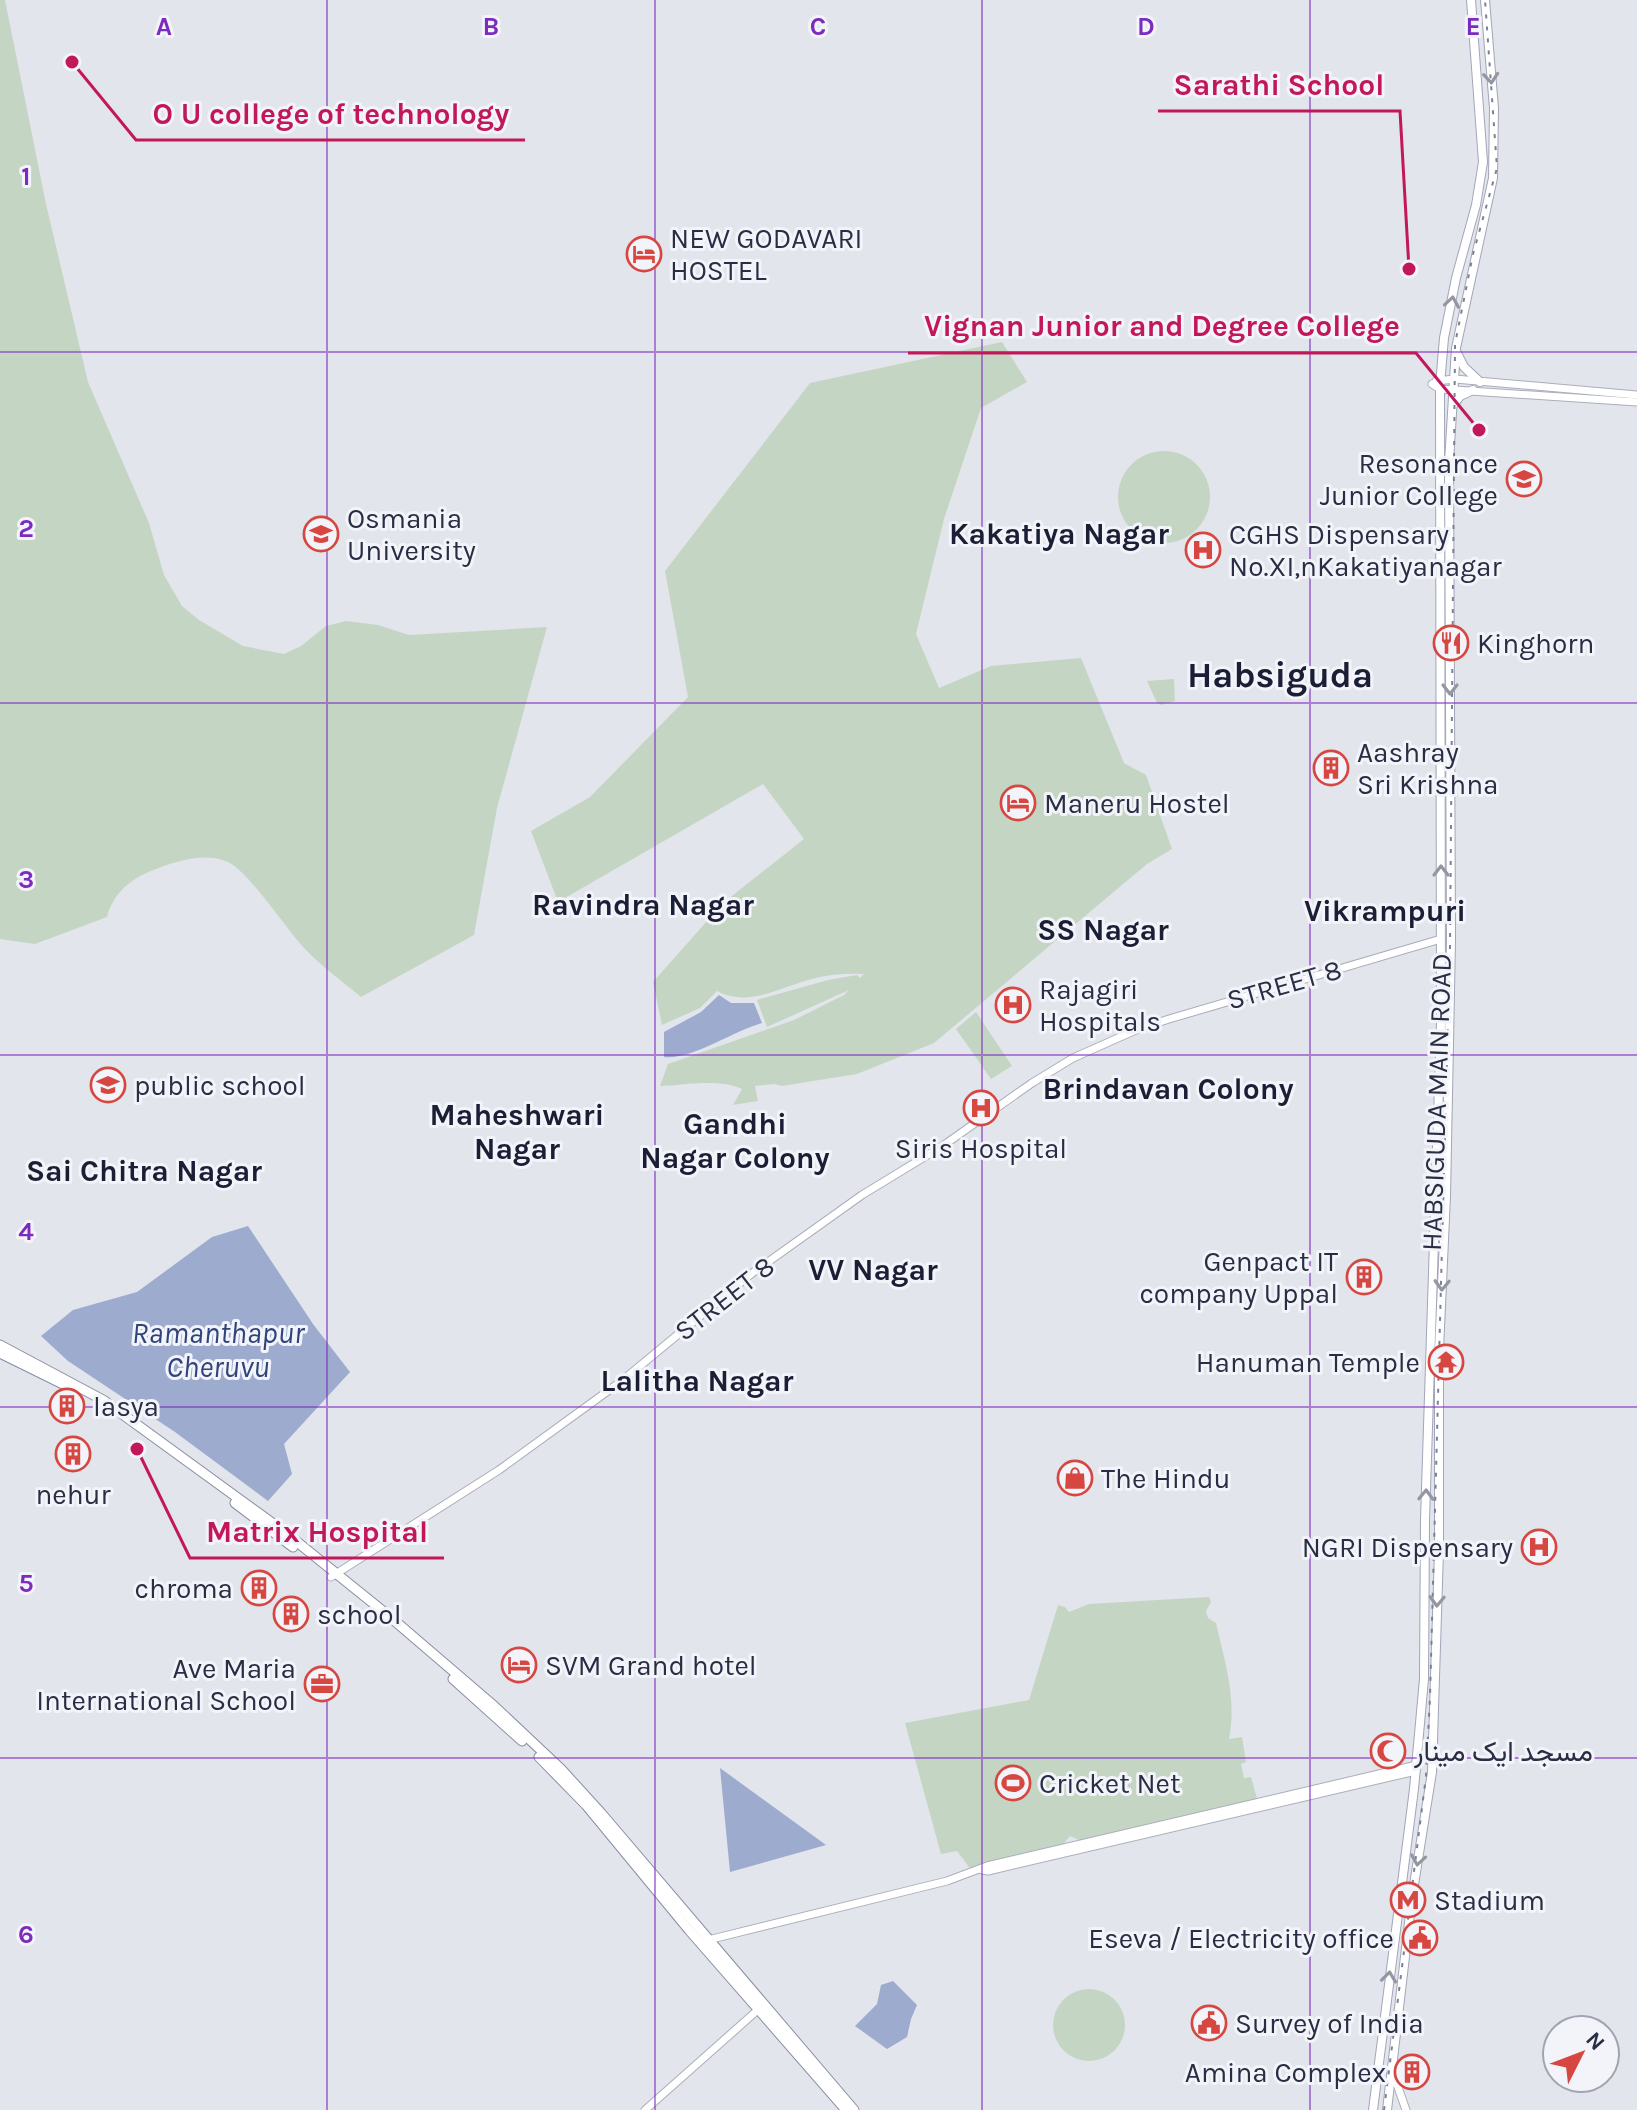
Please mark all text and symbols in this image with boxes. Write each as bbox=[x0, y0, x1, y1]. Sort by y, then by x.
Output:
text: A bbox=[156, 11, 172, 42]
text: B bbox=[483, 11, 499, 42]
text: C bbox=[810, 11, 826, 42]
text: D bbox=[1137, 11, 1155, 42]
text: E bbox=[1465, 11, 1481, 42]
callout: Sarathi School bbox=[1158, 57, 1400, 111]
text: Sarathi School bbox=[1174, 67, 1384, 103]
one-way arrow bbox=[1482, 72, 1499, 85]
callout: O U college of technology bbox=[136, 86, 525, 140]
text: O U college of technology bbox=[153, 96, 509, 132]
text: 1 bbox=[21, 161, 31, 192]
place label: NEW GODAVARI HOSTEL bbox=[670, 222, 862, 287]
hotel icon: NEW GODAVARI HOSTEL bbox=[625, 235, 663, 273]
one-way arrow bbox=[1442, 296, 1459, 309]
callout: Vignan Junior and Degree College bbox=[908, 299, 1416, 353]
text: Vignan Junior and Degree College bbox=[924, 308, 1400, 344]
place label: Resonance Junior College bbox=[1320, 447, 1498, 512]
school or university icon: Resonance Junior College bbox=[1505, 460, 1543, 498]
place label: Osmania University bbox=[347, 502, 476, 567]
text: 2 bbox=[18, 513, 34, 544]
school or university icon: Osmania University bbox=[302, 515, 340, 553]
district label: Kakatiya Nagar bbox=[949, 516, 1169, 552]
place label: CGHS Dispensary No.XI,nKakatiyanagar bbox=[1229, 518, 1502, 583]
hospital icon: CGHS Dispensary No.XI,nKakatiyanagar bbox=[1184, 531, 1222, 569]
restaurant icon: Kinghorn bbox=[1432, 624, 1470, 662]
place label: Kinghorn bbox=[1477, 627, 1594, 660]
district label: Habsiguda bbox=[1187, 654, 1373, 697]
one-way arrow bbox=[1442, 683, 1459, 696]
place label: Aashray Sri Krishna bbox=[1357, 736, 1498, 801]
building icon: Aashray Sri Krishna bbox=[1312, 749, 1350, 787]
hotel icon: Maneru Hostel bbox=[999, 784, 1037, 822]
place label: Maneru Hostel bbox=[1044, 787, 1230, 820]
text: 3 bbox=[18, 864, 34, 895]
one-way arrow bbox=[1432, 864, 1450, 877]
district label: Ravindra Nagar bbox=[532, 887, 754, 923]
district label: Vikrampuri bbox=[1304, 893, 1466, 929]
district label: SS Nagar bbox=[1037, 912, 1169, 948]
street label: STREET 8 bbox=[1223, 952, 1345, 1017]
street label: HABSIGUDA MAIN ROAD bbox=[1415, 953, 1458, 1251]
place label: Rajagiri Hospitals bbox=[1039, 973, 1161, 1038]
hospital icon: Rajagiri Hospitals bbox=[994, 986, 1032, 1024]
school or university icon: public school bbox=[89, 1066, 127, 1104]
place label: public school bbox=[134, 1069, 306, 1102]
district label: Brindavan Colony bbox=[1042, 1071, 1294, 1107]
hospital icon: Siris Hospital bbox=[962, 1089, 1000, 1127]
district label: Maheshwari Nagar bbox=[430, 1097, 604, 1167]
district label: Gandhi Nagar Colony bbox=[640, 1106, 830, 1176]
place label: Siris Hospital bbox=[895, 1132, 1067, 1165]
district label: Sai Chitra Nagar bbox=[26, 1153, 262, 1189]
text: 4 bbox=[18, 1216, 34, 1247]
place label: Genpact IT company Uppal bbox=[1139, 1245, 1338, 1310]
street label: STREET 8 bbox=[668, 1249, 781, 1348]
district label: VV Nagar bbox=[808, 1252, 938, 1288]
building icon: Genpact IT company Uppal bbox=[1345, 1258, 1383, 1296]
one-way arrow bbox=[1434, 1279, 1451, 1292]
water label: Ramanthapur Cheruvu bbox=[132, 1315, 306, 1385]
temple icon: Hanuman Temple bbox=[1427, 1343, 1465, 1381]
place label: Hanuman Temple bbox=[1196, 1346, 1420, 1379]
district label: Lalitha Nagar bbox=[601, 1363, 794, 1399]
building icon: lasya bbox=[48, 1387, 86, 1425]
place label: lasya bbox=[93, 1390, 159, 1423]
building icon: nehur bbox=[54, 1435, 92, 1473]
shop icon: The Hindu bbox=[1056, 1459, 1094, 1497]
place label: The Hindu bbox=[1101, 1462, 1230, 1495]
place label: nehur bbox=[35, 1478, 112, 1511]
one-way arrow bbox=[1417, 1488, 1434, 1501]
callout: Matrix Hospital bbox=[190, 1504, 444, 1558]
text: Matrix Hospital bbox=[206, 1514, 428, 1550]
hospital icon: NGRI Dispensary bbox=[1520, 1528, 1558, 1566]
place label: NGRI Dispensary bbox=[1302, 1531, 1513, 1564]
text: 5 bbox=[18, 1568, 34, 1599]
building icon: chroma bbox=[240, 1569, 278, 1607]
place label: chroma bbox=[135, 1572, 233, 1605]
building icon: school bbox=[272, 1595, 310, 1633]
one-way arrow bbox=[1428, 1595, 1445, 1608]
place label: school bbox=[317, 1598, 402, 1631]
hotel icon: SVM Grand hotel bbox=[500, 1646, 538, 1684]
place label: SVM Grand hotel bbox=[545, 1649, 757, 1682]
place label: Ave Maria International School bbox=[36, 1652, 296, 1717]
office icon: Ave Maria International School bbox=[303, 1665, 341, 1703]
mosque icon: مسجد ایک مینار bbox=[1369, 1732, 1407, 1770]
place label: مسجد ایک مینار bbox=[1413, 1735, 1593, 1769]
sports icon: Cricket Net bbox=[994, 1764, 1032, 1802]
place label: Cricket Net bbox=[1039, 1767, 1180, 1800]
one-way arrow bbox=[1410, 1853, 1427, 1867]
metro station icon: Stadium bbox=[1389, 1881, 1427, 1919]
place label: Stadium bbox=[1434, 1884, 1545, 1917]
text: 6 bbox=[18, 1919, 34, 1950]
public building icon: Eseva / Electricity office bbox=[1401, 1919, 1439, 1957]
place label: Eseva / Electricity office bbox=[1088, 1922, 1394, 1955]
one-way arrow bbox=[1380, 1970, 1397, 1984]
public building icon: Survey of India bbox=[1190, 2004, 1228, 2042]
place label: Survey of India bbox=[1235, 2007, 1424, 2040]
north arrow bbox=[1541, 2014, 1621, 2094]
text: N bbox=[1580, 2027, 1610, 2056]
building icon: Amina Complex bbox=[1393, 2053, 1431, 2091]
place label: Amina Complex bbox=[1185, 2056, 1386, 2089]

